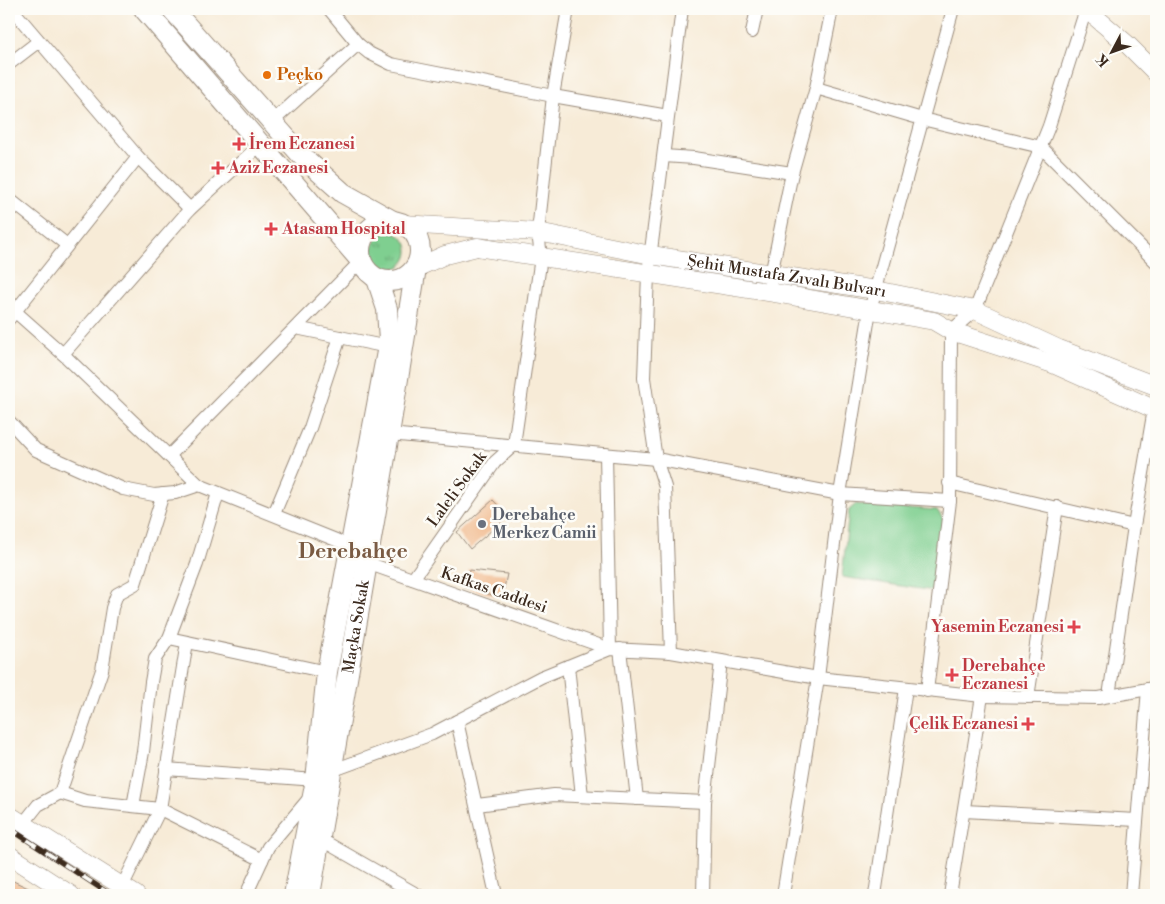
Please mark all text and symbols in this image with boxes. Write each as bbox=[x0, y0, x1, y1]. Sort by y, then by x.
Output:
north arrow bbox=[1088, 28, 1138, 78]
text: K bbox=[1092, 49, 1113, 70]
place label: Peçko bbox=[277, 65, 323, 85]
marker: Peçko bbox=[261, 69, 273, 81]
place label: İrem Eczanesi bbox=[249, 132, 355, 154]
marker: İrem Eczanesi bbox=[233, 138, 245, 150]
place label: Aziz Eczanesi bbox=[227, 158, 328, 178]
marker: Aziz Eczanesi bbox=[212, 162, 224, 174]
place label: Atasam Hospital bbox=[281, 219, 406, 239]
marker: Atasam Hospital bbox=[264, 222, 278, 236]
street label: Şehit Mustafa Zıvalı Bulvarı bbox=[686, 251, 888, 302]
street label: Laleli Sokak bbox=[423, 446, 492, 531]
place label: Derebahçe Merkez Camii bbox=[492, 505, 596, 543]
marker: Derebahçe Merkez Camii bbox=[476, 518, 488, 530]
district label: Derebahçe bbox=[298, 539, 408, 565]
street label: Kafkas Caddesi bbox=[438, 562, 550, 618]
street label: Maçka Sokak bbox=[338, 577, 374, 675]
place label: Yasemin Eczanesi bbox=[931, 617, 1064, 637]
marker: Yasemin Eczanesi bbox=[1068, 621, 1080, 633]
place label: Derebahçe Eczanesi bbox=[962, 656, 1046, 694]
marker: Derebahçe Eczanesi bbox=[946, 669, 958, 681]
place label: Çelik Eczanesi bbox=[909, 714, 1018, 734]
marker: Çelik Eczanesi bbox=[1022, 718, 1034, 730]

